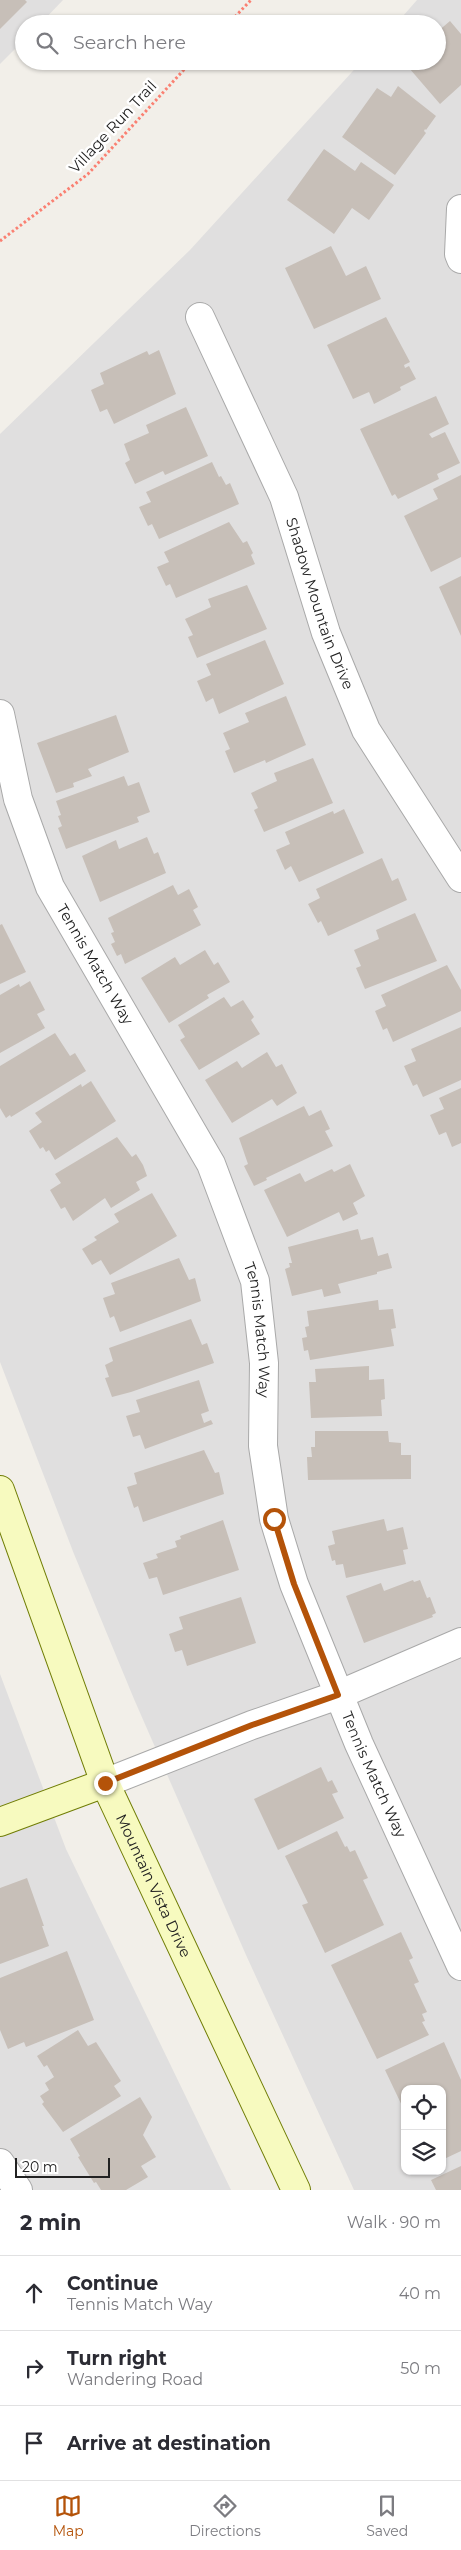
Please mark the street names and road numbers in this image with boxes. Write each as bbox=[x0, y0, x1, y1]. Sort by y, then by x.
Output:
street label: Village Run Trail bbox=[65, 76, 161, 177]
street label: Shadow Mountain Drive bbox=[282, 515, 358, 692]
street label: Tennis Match Way bbox=[53, 900, 138, 1029]
street label: Tennis Match Way bbox=[240, 1260, 274, 1399]
street label: Tennis Match Way bbox=[338, 1709, 411, 1841]
street label: Mountain Vista Drive bbox=[112, 1811, 196, 1961]

